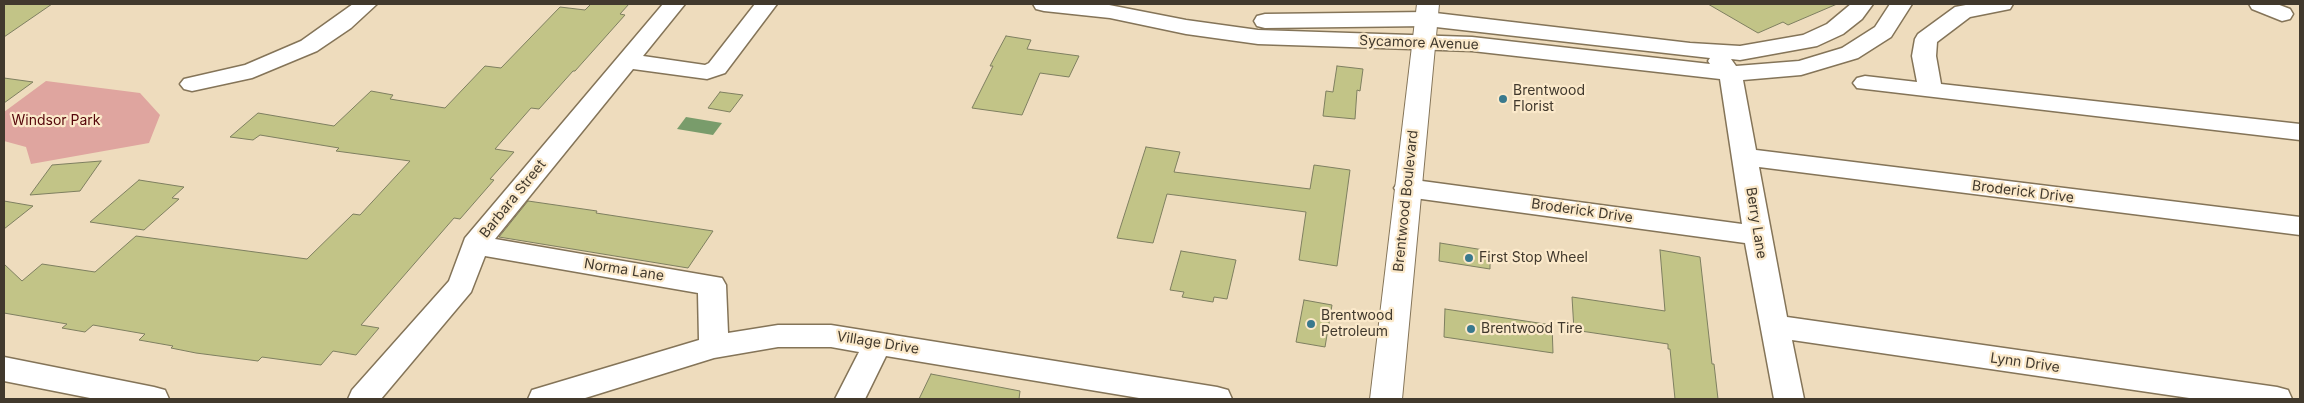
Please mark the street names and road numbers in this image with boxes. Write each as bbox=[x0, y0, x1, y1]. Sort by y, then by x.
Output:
street label: Sycamore Avenue bbox=[1359, 33, 1479, 53]
street label: Brentwood Boulevard bbox=[1390, 129, 1422, 273]
street label: Barbara Street bbox=[476, 157, 550, 241]
street label: Broderick Drive bbox=[1971, 177, 2075, 207]
street label: Berry Lane bbox=[1742, 186, 1770, 260]
street label: Broderick Drive bbox=[1530, 196, 1634, 226]
street label: Norma Lane bbox=[583, 255, 665, 285]
street label: Village Drive bbox=[836, 328, 920, 358]
street label: Lynn Drive bbox=[1989, 350, 2061, 376]

